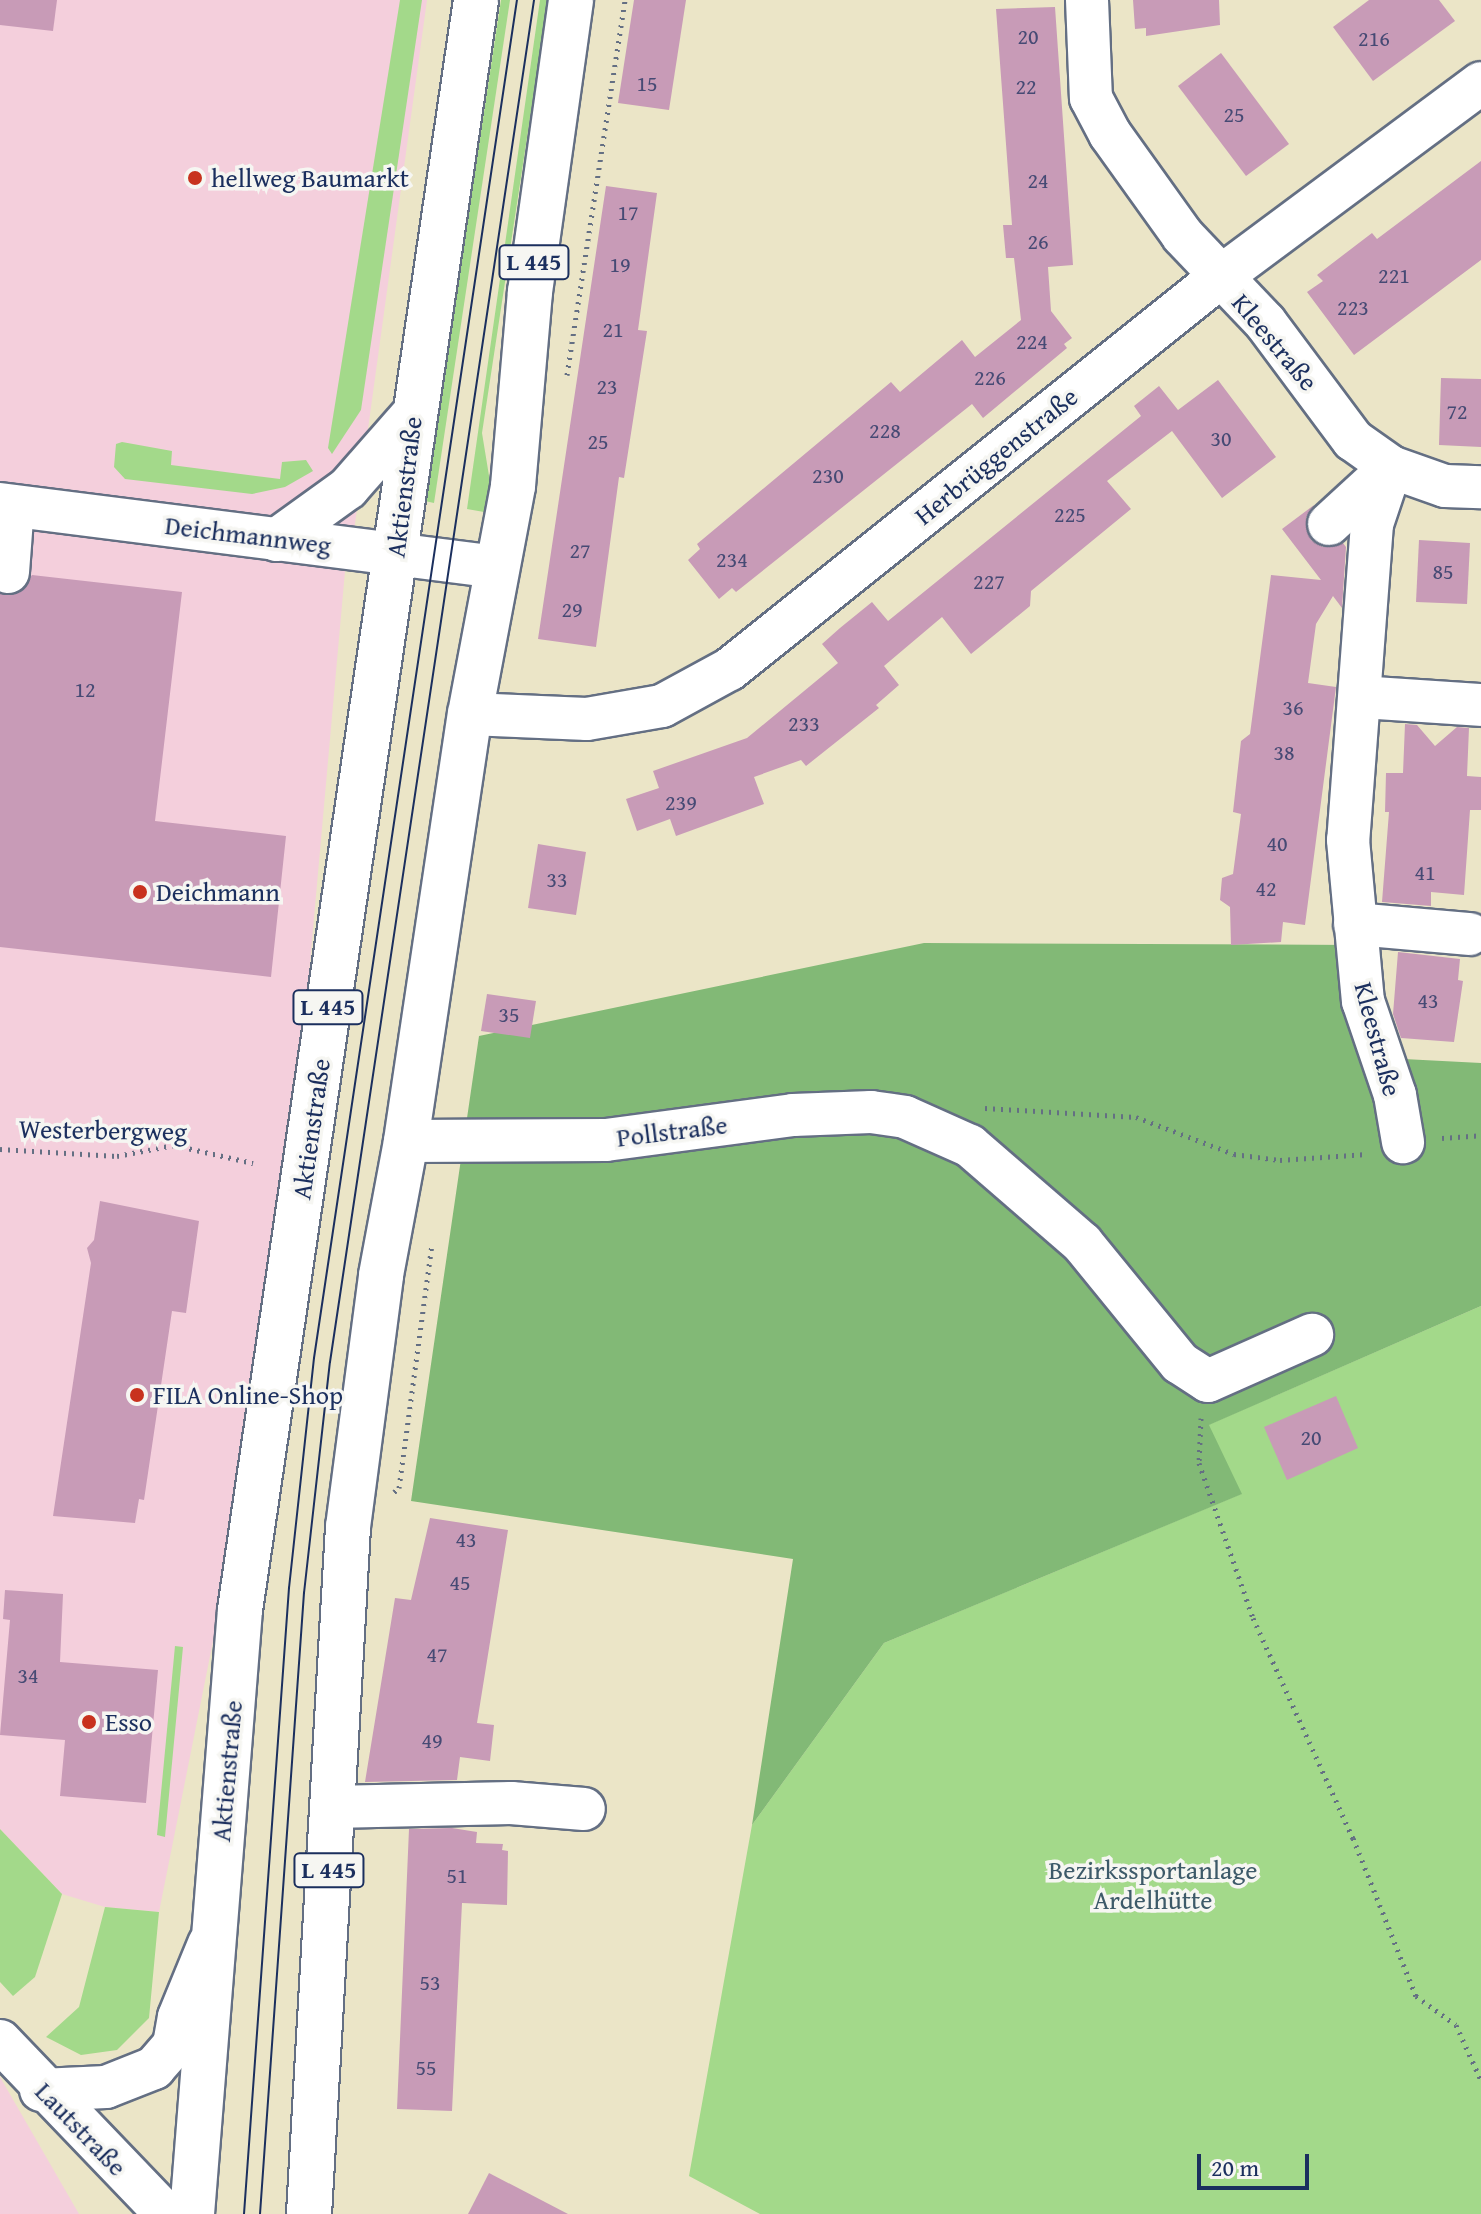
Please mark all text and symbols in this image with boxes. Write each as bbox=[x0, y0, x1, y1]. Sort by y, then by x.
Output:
house number: 20 bbox=[1017, 24, 1039, 50]
house number: 216 bbox=[1358, 26, 1390, 52]
house number: 15 bbox=[636, 71, 658, 97]
house number: 22 bbox=[1015, 74, 1037, 100]
house number: 25 bbox=[1223, 102, 1245, 128]
place label: hellweg Baumarkt bbox=[211, 162, 409, 194]
house number: 24 bbox=[1027, 168, 1049, 194]
marker: hellweg Baumarkt bbox=[186, 169, 204, 187]
house number: 17 bbox=[617, 200, 639, 226]
house number: 26 bbox=[1027, 229, 1049, 255]
road number: L 445 bbox=[498, 242, 570, 282]
house number: 19 bbox=[609, 252, 631, 278]
house number: 221 bbox=[1378, 263, 1410, 289]
street label: Kleestraße bbox=[1226, 287, 1324, 397]
house number: 223 bbox=[1337, 295, 1369, 321]
house number: 21 bbox=[602, 317, 624, 343]
house number: 224 bbox=[1016, 329, 1048, 355]
house number: 226 bbox=[974, 365, 1006, 391]
house number: 23 bbox=[596, 374, 618, 400]
street label: Herbrüggenstraße bbox=[908, 381, 1084, 531]
house number: 72 bbox=[1446, 399, 1468, 425]
street label: Aktienstraße bbox=[380, 415, 428, 559]
house number: 228 bbox=[869, 418, 901, 444]
house number: 30 bbox=[1210, 426, 1232, 452]
house number: 25 bbox=[587, 429, 609, 455]
house number: 230 bbox=[812, 463, 844, 489]
house number: 225 bbox=[1054, 502, 1086, 528]
street label: Deichmannweg bbox=[163, 509, 333, 561]
house number: 27 bbox=[569, 538, 591, 564]
house number: 234 bbox=[716, 547, 748, 573]
house number: 85 bbox=[1432, 559, 1454, 585]
house number: 227 bbox=[973, 569, 1005, 595]
house number: 29 bbox=[561, 597, 583, 623]
house number: 12 bbox=[74, 677, 96, 703]
house number: 36 bbox=[1282, 695, 1304, 721]
house number: 233 bbox=[788, 711, 820, 737]
house number: 38 bbox=[1273, 740, 1295, 766]
house number: 239 bbox=[665, 790, 697, 816]
house number: 40 bbox=[1266, 831, 1288, 857]
house number: 41 bbox=[1414, 860, 1436, 886]
house number: 33 bbox=[546, 867, 568, 893]
place label: Deichmann bbox=[156, 876, 280, 908]
house number: 42 bbox=[1255, 876, 1277, 902]
marker: Deichmann bbox=[131, 883, 149, 901]
street label: Kleestraße bbox=[1348, 979, 1408, 1099]
road number: L 445 bbox=[292, 987, 364, 1027]
house number: 43 bbox=[1417, 988, 1439, 1014]
house number: 35 bbox=[498, 1002, 520, 1028]
street label: Aktienstraße bbox=[286, 1057, 336, 1201]
street label: Pollstraße bbox=[615, 1109, 729, 1153]
street label: Westerbergweg bbox=[19, 1113, 187, 1147]
place label: FILA Online-Shop bbox=[153, 1379, 343, 1411]
marker: FILA Online-Shop bbox=[128, 1386, 146, 1404]
house number: 20 bbox=[1300, 1425, 1322, 1451]
house number: 43 bbox=[455, 1527, 477, 1553]
house number: 45 bbox=[449, 1570, 471, 1596]
house number: 47 bbox=[426, 1642, 448, 1668]
house number: 34 bbox=[17, 1663, 39, 1689]
street label: Aktienstraße bbox=[205, 1699, 249, 1843]
place label: Esso bbox=[105, 1706, 152, 1738]
marker: Esso bbox=[80, 1713, 98, 1731]
house number: 49 bbox=[421, 1728, 443, 1754]
road number: L 445 bbox=[293, 1850, 365, 1890]
park label: Bezirkssportanlage Ardelhütte bbox=[1049, 1854, 1257, 1916]
house number: 51 bbox=[446, 1863, 468, 1889]
house number: 53 bbox=[419, 1970, 441, 1996]
house number: 55 bbox=[415, 2055, 437, 2081]
street label: Lautstraße bbox=[29, 2076, 133, 2182]
scale bar bbox=[1201, 2138, 1313, 2188]
text: 20 m bbox=[1211, 2150, 1259, 2185]

